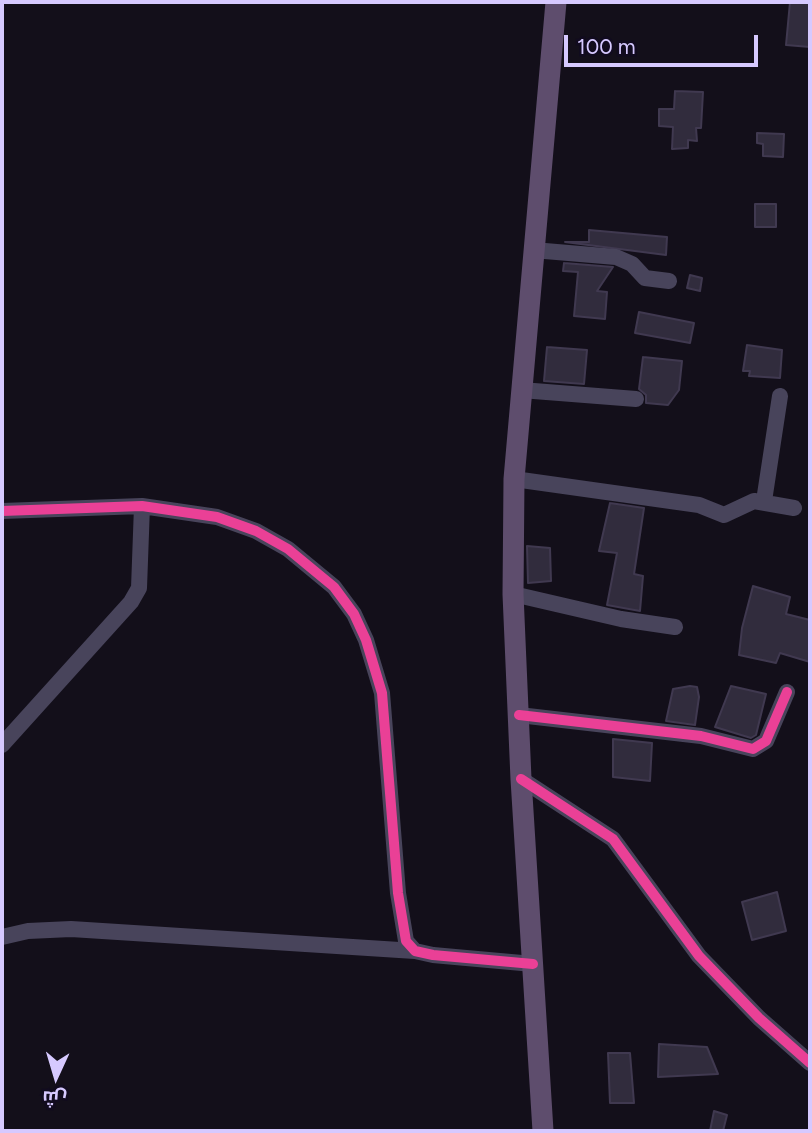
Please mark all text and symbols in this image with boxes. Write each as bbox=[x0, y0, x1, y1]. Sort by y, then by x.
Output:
scale bar bbox=[567, 21, 761, 65]
text: 100 m bbox=[577, 34, 636, 59]
north arrow bbox=[21, 1042, 91, 1112]
text: ش bbox=[42, 1086, 67, 1111]

